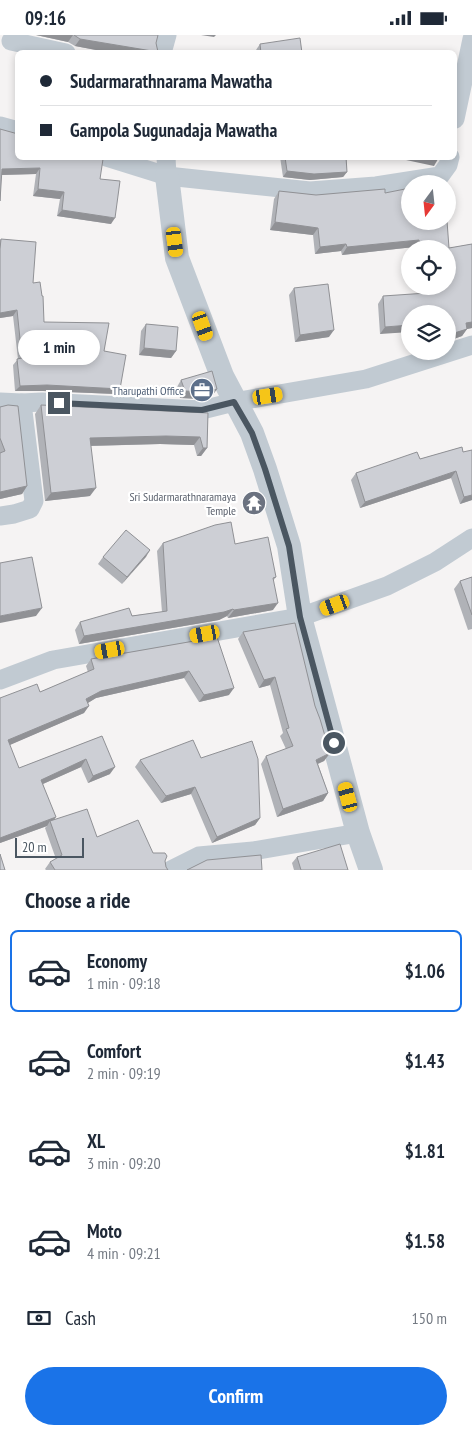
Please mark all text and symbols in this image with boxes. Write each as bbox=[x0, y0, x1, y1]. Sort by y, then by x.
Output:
text: 09:16 bbox=[25, 6, 66, 30]
text: Sudarmarathnarama Mawatha bbox=[70, 69, 272, 93]
text: Gampola Sugunadaja Mawatha bbox=[70, 118, 277, 142]
north arrow bbox=[401, 175, 456, 230]
map controls bbox=[401, 175, 456, 360]
car bbox=[165, 226, 184, 258]
button: locate bbox=[401, 240, 456, 295]
button: layers bbox=[401, 305, 456, 360]
car bbox=[190, 309, 215, 343]
callout: 1 min bbox=[18, 331, 100, 365]
text: 1 min bbox=[43, 337, 75, 357]
office icon: Tharupathi Office bbox=[189, 377, 215, 403]
place label: Tharupathi Office bbox=[112, 383, 184, 398]
car bbox=[252, 386, 283, 406]
route end bbox=[48, 392, 70, 414]
place label: Sri Sudarmarathnaramaya Temple bbox=[129, 489, 236, 518]
temple icon: Sri Sudarmarathnaramaya Temple bbox=[241, 490, 267, 516]
car bbox=[318, 593, 351, 617]
car bbox=[188, 624, 221, 644]
car bbox=[93, 640, 126, 660]
route start bbox=[323, 732, 345, 754]
car bbox=[336, 781, 359, 813]
scale bar bbox=[15, 835, 84, 858]
text: 20 m bbox=[22, 838, 47, 856]
text: Choose a ride bbox=[25, 886, 130, 914]
icon: car bbox=[27, 949, 72, 994]
text: Economy bbox=[87, 949, 147, 973]
text: $1.06 bbox=[405, 959, 445, 983]
text: 1 min · 09:18 bbox=[87, 973, 161, 993]
icon: car bbox=[27, 1039, 72, 1084]
text: Comfort bbox=[87, 1039, 141, 1063]
text: $1.43 bbox=[405, 1049, 445, 1073]
text: 2 min · 09:19 bbox=[87, 1063, 161, 1083]
icon: car bbox=[27, 1129, 72, 1174]
text: XL bbox=[87, 1129, 105, 1153]
text: $1.81 bbox=[405, 1139, 445, 1163]
text: 3 min · 09:20 bbox=[87, 1153, 161, 1173]
icon: car bbox=[27, 1219, 72, 1264]
text: Moto bbox=[87, 1219, 122, 1243]
text: $1.58 bbox=[405, 1229, 445, 1253]
text: 4 min · 09:21 bbox=[87, 1243, 161, 1263]
icon: cash bbox=[25, 1304, 53, 1332]
text: Cash bbox=[65, 1306, 96, 1330]
text: 150 m bbox=[412, 1308, 447, 1328]
button: Confirm bbox=[25, 1367, 447, 1425]

